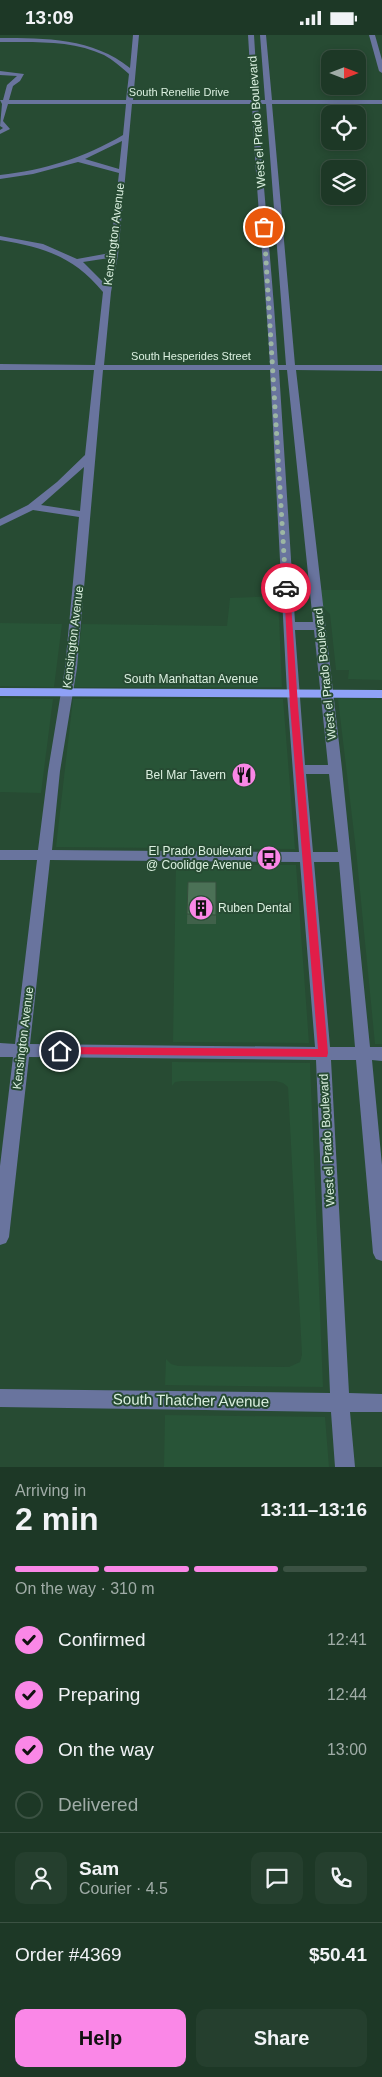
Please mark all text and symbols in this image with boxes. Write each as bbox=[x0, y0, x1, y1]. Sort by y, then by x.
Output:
text: 13:09 bbox=[25, 7, 74, 28]
north arrow bbox=[321, 50, 366, 95]
map controls bbox=[321, 50, 366, 205]
street label: West el Prado Boulevard bbox=[245, 55, 269, 189]
street label: South Renellie Drive bbox=[129, 86, 229, 98]
button: locate bbox=[321, 105, 366, 150]
button: layers bbox=[321, 160, 366, 205]
street label: Kensington Avenue bbox=[101, 182, 127, 286]
pin bbox=[243, 206, 285, 248]
icon: bag bbox=[250, 213, 278, 241]
street label: South Hesperides Street bbox=[131, 350, 251, 362]
courier bbox=[261, 563, 311, 613]
icon: car bbox=[272, 574, 300, 602]
street label: Kensington Avenue bbox=[60, 585, 86, 689]
street label: West el Prado Boulevard bbox=[311, 607, 339, 741]
street label: South Manhattan Avenue bbox=[124, 672, 259, 686]
restaurant icon: Bel Mar Tavern bbox=[231, 762, 257, 788]
place label: Bel Mar Tavern bbox=[146, 768, 226, 782]
place label: El Prado Boulevard @ Coolidge Avenue bbox=[146, 844, 252, 872]
bus stop icon: El Prado Boulevard @ Coolidge Avenue bbox=[256, 845, 282, 871]
building icon: Ruben Dental bbox=[188, 895, 214, 921]
place label: Ruben Dental bbox=[218, 901, 291, 915]
street label: Kensington Avenue bbox=[10, 986, 36, 1090]
pin bbox=[39, 1030, 81, 1072]
icon: home bbox=[46, 1037, 74, 1065]
street label: West el Prado Boulevard bbox=[317, 1073, 337, 1207]
street label: South Thatcher Avenue bbox=[113, 1390, 269, 1410]
text: Arriving in bbox=[15, 1482, 86, 1499]
text: 13:11–13:16 bbox=[260, 1499, 367, 1520]
text: 2 min bbox=[15, 1501, 99, 1537]
text: On the way · 310 m bbox=[15, 1580, 155, 1597]
icon: check bbox=[15, 1626, 43, 1654]
text: Confirmed bbox=[58, 1629, 146, 1650]
text: 12:41 bbox=[327, 1631, 367, 1648]
icon: check bbox=[15, 1681, 43, 1709]
text: Preparing bbox=[58, 1684, 140, 1705]
text: 12:44 bbox=[327, 1686, 367, 1703]
icon: check bbox=[15, 1736, 43, 1764]
text: On the way bbox=[58, 1739, 154, 1760]
text: 13:00 bbox=[327, 1741, 367, 1758]
text: Delivered bbox=[58, 1794, 138, 1815]
button: person bbox=[15, 1852, 67, 1904]
button: chat bbox=[251, 1852, 303, 1904]
button: phone bbox=[315, 1852, 367, 1904]
text: Sam bbox=[79, 1858, 119, 1879]
text: Courier · 4.5 bbox=[79, 1880, 168, 1897]
text: Order #4369 bbox=[15, 1944, 122, 1965]
text: $50.41 bbox=[309, 1944, 367, 1965]
button: Help bbox=[15, 2009, 186, 2067]
button: Share bbox=[196, 2009, 367, 2067]

